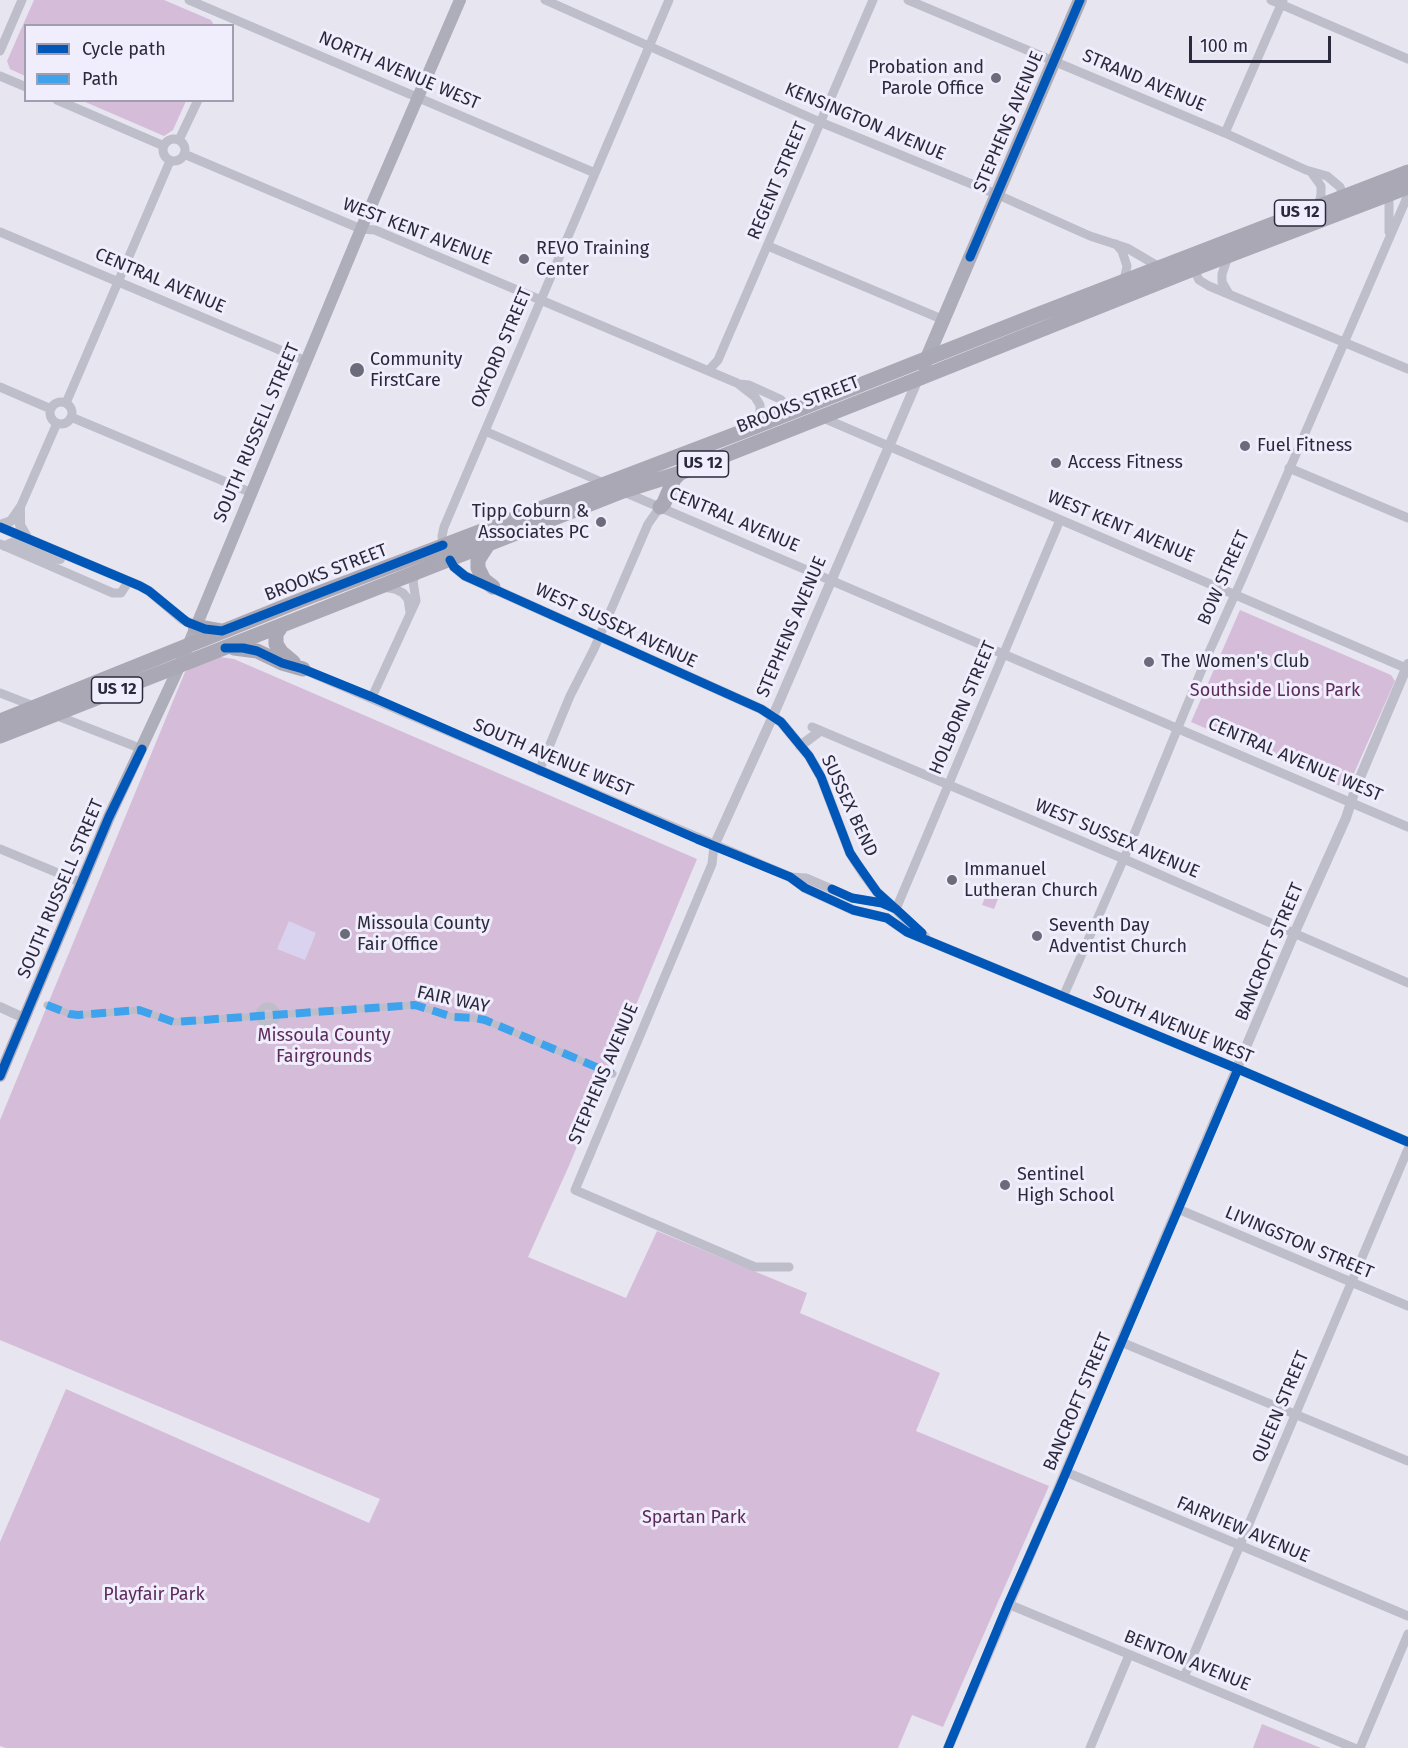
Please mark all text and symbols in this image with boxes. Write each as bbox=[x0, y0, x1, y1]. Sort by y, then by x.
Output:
legend bbox=[24, 24, 234, 102]
scale bar bbox=[1192, 24, 1334, 62]
street label: NORTH AVENUE WEST bbox=[315, 27, 483, 115]
text: 100 m bbox=[1200, 35, 1248, 57]
text: Cycle path bbox=[82, 38, 166, 60]
street label: STRAND AVENUE bbox=[1079, 45, 1209, 117]
street label: STEPHENS AVENUE bbox=[970, 48, 1048, 196]
place label: Probation and Parole Office bbox=[868, 57, 984, 100]
text: Path bbox=[82, 68, 118, 90]
marker: Probation and Parole Office bbox=[989, 71, 1003, 85]
street label: KENSINGTON AVENUE bbox=[781, 78, 949, 166]
street label: REGENT STREET bbox=[743, 119, 813, 243]
street label: WEST KENT AVENUE bbox=[339, 194, 495, 270]
road number: US 12 bbox=[1274, 200, 1326, 226]
place label: REVO Training Center bbox=[536, 238, 649, 280]
street label: CENTRAL AVENUE bbox=[91, 244, 229, 318]
marker: REVO Training Center bbox=[517, 252, 531, 266]
street label: OXFORD STREET bbox=[467, 285, 537, 411]
street label: SOUTH RUSSELL STREET bbox=[209, 340, 305, 526]
place label: Community FirstCare bbox=[370, 349, 462, 392]
marker: Community FirstCare bbox=[348, 361, 366, 379]
street label: BROOKS STREET bbox=[734, 372, 862, 438]
place label: Fuel Fitness bbox=[1257, 435, 1352, 457]
marker: Fuel Fitness bbox=[1238, 439, 1252, 453]
road number: US 12 bbox=[678, 451, 728, 477]
place label: Access Fitness bbox=[1068, 452, 1183, 474]
marker: Access Fitness bbox=[1049, 456, 1063, 470]
street label: CENTRAL AVENUE bbox=[665, 483, 803, 557]
street label: WEST KENT AVENUE bbox=[1044, 486, 1198, 568]
place label: Tipp Coburn & Associates PC bbox=[472, 501, 589, 544]
marker: Tipp Coburn & Associates PC bbox=[594, 515, 608, 529]
street label: BOW STREET bbox=[1194, 527, 1254, 629]
street label: BROOKS STREET bbox=[262, 540, 390, 606]
street label: STEPHENS AVENUE bbox=[753, 553, 831, 701]
street label: WEST SUSSEX AVENUE bbox=[531, 579, 701, 673]
street label: HOLBORN STREET bbox=[925, 638, 1001, 778]
place label: The Women's Club bbox=[1161, 651, 1310, 673]
marker: The Women's Club bbox=[1142, 655, 1156, 669]
road number: US 12 bbox=[92, 677, 142, 703]
park label: Southside Lions Park bbox=[1190, 680, 1360, 702]
street label: CENTRAL AVENUE WEST bbox=[1204, 713, 1386, 807]
street label: SOUTH AVENUE WEST bbox=[470, 714, 636, 802]
street label: SUSSEX BEND bbox=[816, 752, 882, 860]
street label: WEST SUSSEX AVENUE bbox=[1032, 795, 1202, 883]
street label: SOUTH RUSSELL STREET bbox=[13, 796, 109, 982]
place label: Immanuel Lutheran Church bbox=[964, 859, 1098, 902]
marker: Immanuel Lutheran Church bbox=[945, 873, 959, 887]
street label: BANCROFT STREET bbox=[1231, 880, 1309, 1024]
place label: Missoula County Fair Office bbox=[357, 913, 490, 956]
place label: Seventh Day Adventist Church bbox=[1049, 915, 1187, 958]
marker: Missoula County Fair Office bbox=[338, 927, 352, 941]
marker: Seventh Day Adventist Church bbox=[1030, 929, 1044, 943]
street label: SOUTH AVENUE WEST bbox=[1090, 981, 1256, 1069]
street label: FAIR WAY bbox=[415, 982, 491, 1018]
street label: STEPHENS AVENUE bbox=[565, 1000, 643, 1148]
park label: Missoula County Fairgrounds bbox=[258, 1025, 390, 1068]
place label: Sentinel High School bbox=[1017, 1164, 1114, 1206]
marker: Sentinel High School bbox=[998, 1178, 1012, 1192]
street label: LIVINGSTON STREET bbox=[1222, 1202, 1376, 1284]
street label: BANCROFT STREET bbox=[1039, 1330, 1117, 1474]
street label: QUEEN STREET bbox=[1248, 1348, 1314, 1466]
street label: FAIRVIEW AVENUE bbox=[1173, 1492, 1313, 1568]
park label: Spartan Park bbox=[642, 1507, 746, 1529]
park label: Playfair Park bbox=[103, 1584, 205, 1606]
street label: BENTON AVENUE bbox=[1121, 1626, 1253, 1696]

